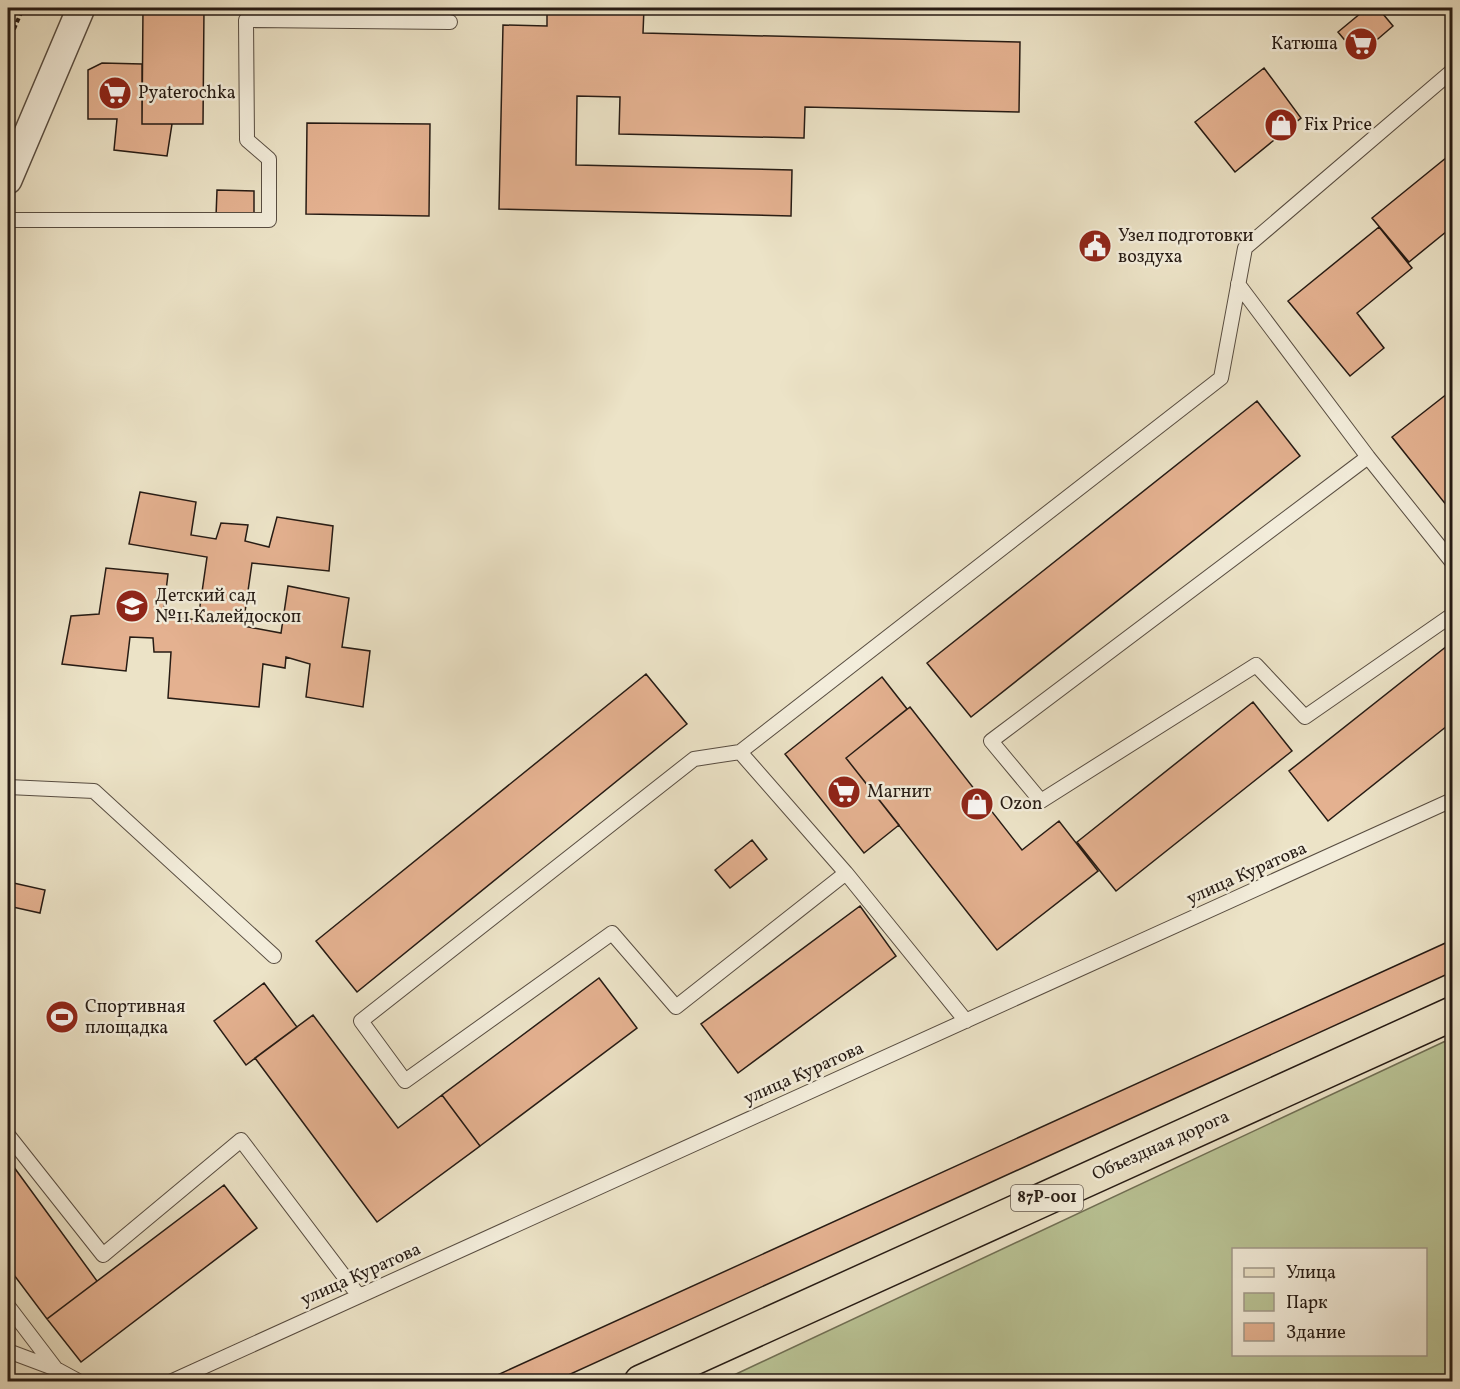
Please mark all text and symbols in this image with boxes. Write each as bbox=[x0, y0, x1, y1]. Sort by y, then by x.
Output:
supermarket icon: Катюша bbox=[1343, 26, 1379, 62]
place label: Катюша bbox=[1271, 32, 1338, 57]
supermarket icon: Pyaterochka bbox=[97, 75, 133, 111]
place label: Pyaterochka bbox=[138, 81, 236, 106]
shop icon: Fix Price bbox=[1263, 107, 1299, 143]
place label: Fix Price bbox=[1304, 113, 1372, 138]
place label: Узел подготовки воздуха bbox=[1118, 224, 1254, 270]
public building icon: Узел подготовки воздуха bbox=[1077, 228, 1113, 264]
place label: Детский сад №11 Калейдоскоп bbox=[155, 584, 301, 630]
school or university icon: Детский сад №11 Калейдоскоп bbox=[114, 588, 150, 624]
supermarket icon: Магнит bbox=[826, 774, 862, 810]
place label: Магнит bbox=[867, 780, 931, 805]
shop icon: Ozon bbox=[959, 786, 995, 822]
place label: Ozon bbox=[1000, 792, 1043, 817]
street label: улица Куратова bbox=[1183, 836, 1311, 912]
place label: Спортивная площадка bbox=[85, 995, 185, 1041]
sports icon: Спортивная площадка bbox=[44, 999, 80, 1035]
street label: улица Куратова bbox=[740, 1036, 868, 1112]
street label: Объездная дорога bbox=[1088, 1105, 1234, 1187]
road number: 87Р-001 bbox=[1011, 1185, 1083, 1211]
street label: улица Куратова bbox=[297, 1237, 425, 1313]
legend bbox=[1232, 1248, 1427, 1356]
text: Улица bbox=[1286, 1261, 1336, 1286]
text: Парк bbox=[1286, 1291, 1328, 1316]
text: Здание bbox=[1286, 1321, 1346, 1346]

